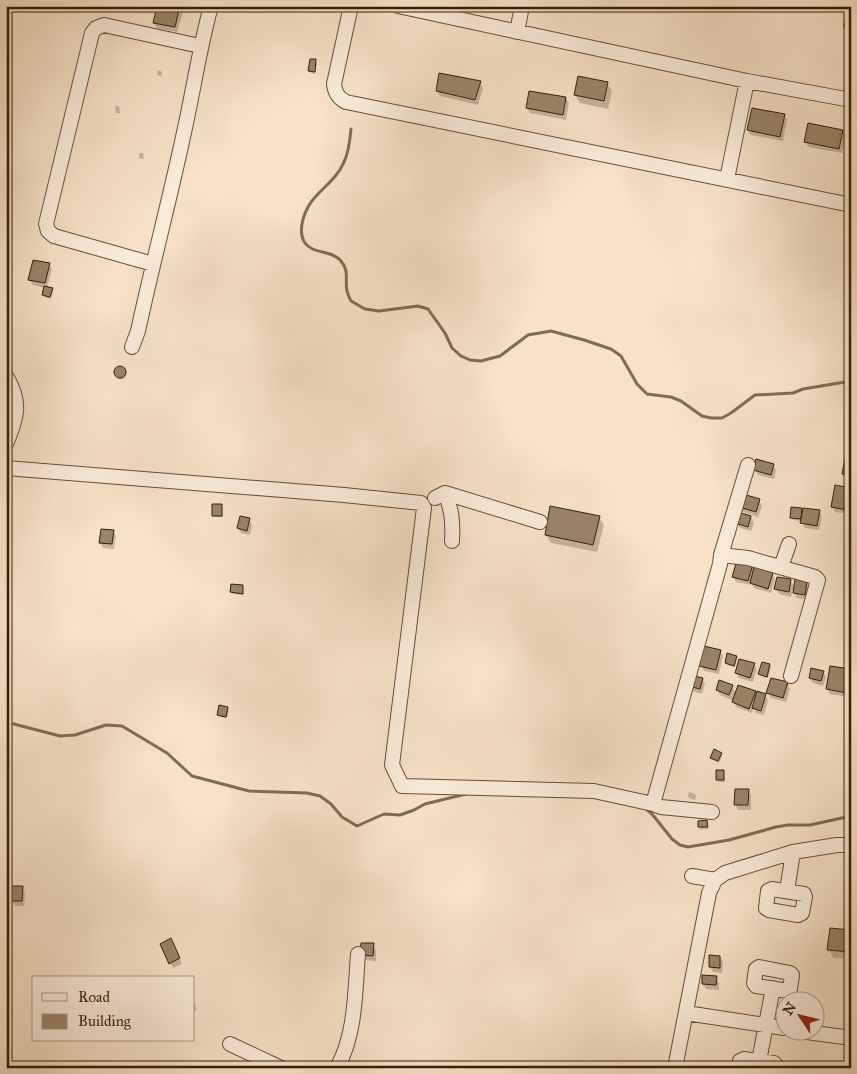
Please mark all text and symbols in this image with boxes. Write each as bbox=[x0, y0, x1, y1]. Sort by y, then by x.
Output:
legend bbox=[32, 976, 195, 1042]
text: Road bbox=[78, 988, 110, 1006]
north arrow bbox=[774, 992, 824, 1042]
text: N bbox=[779, 999, 800, 1019]
text: Building bbox=[78, 1012, 132, 1030]

